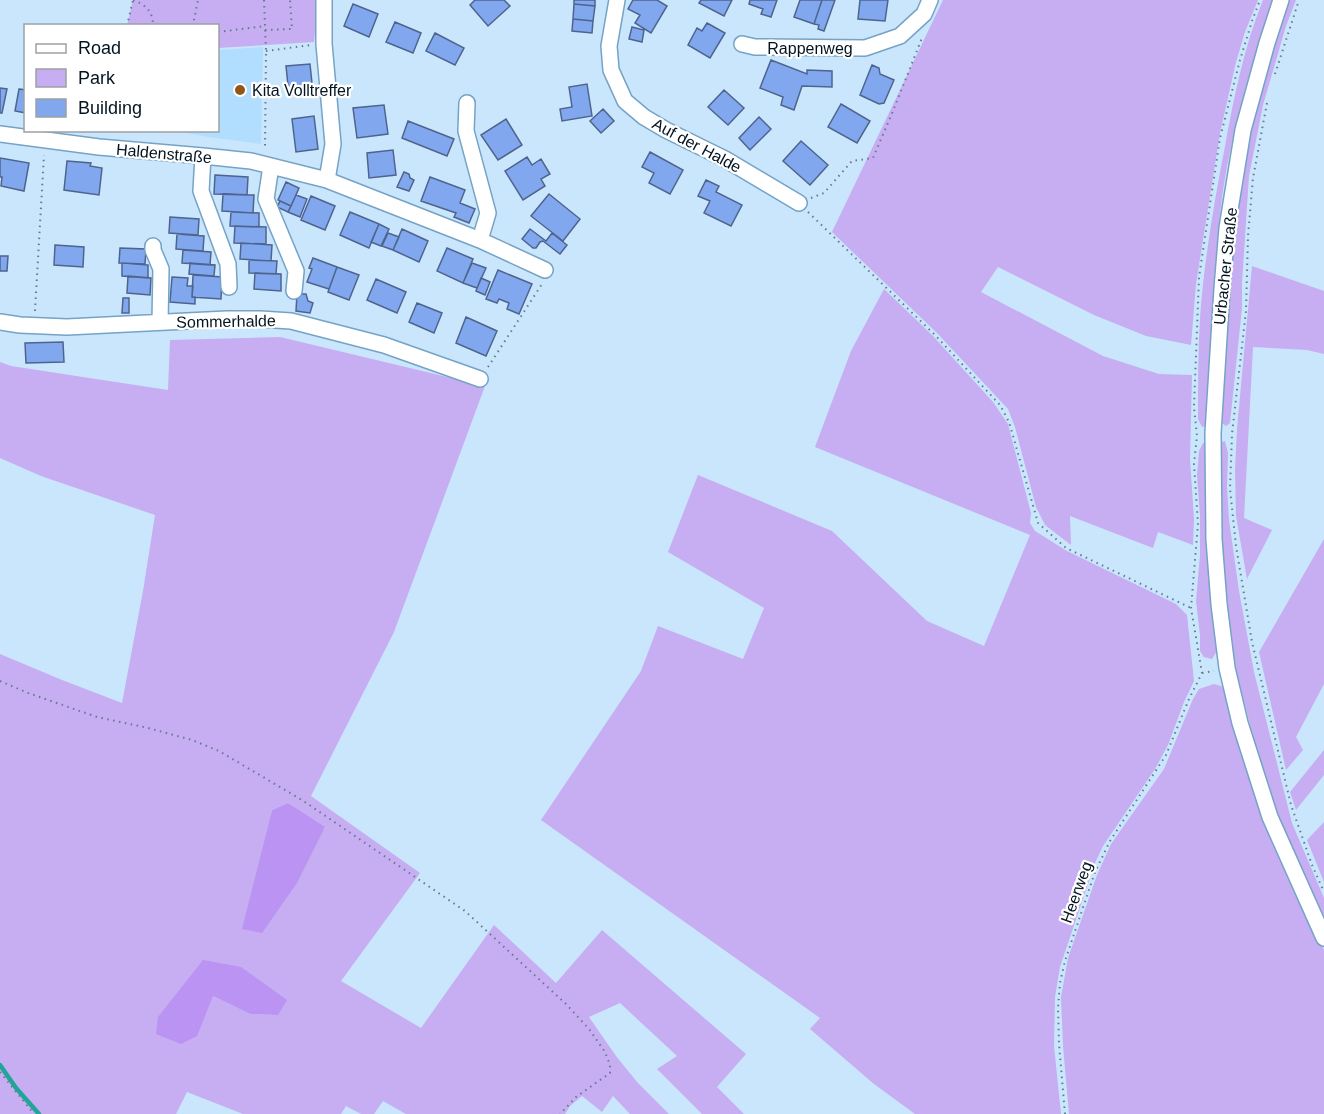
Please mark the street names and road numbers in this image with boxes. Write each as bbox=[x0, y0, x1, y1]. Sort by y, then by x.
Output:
street label: Rappenweg bbox=[767, 40, 853, 57]
street label: Auf der Halde bbox=[650, 115, 744, 176]
street label: Haldenstraße bbox=[115, 141, 213, 166]
street label: Urbacher Straße bbox=[1211, 206, 1240, 326]
street label: Sommerhalde bbox=[176, 312, 276, 331]
street label: Heerweg bbox=[1058, 859, 1095, 925]

